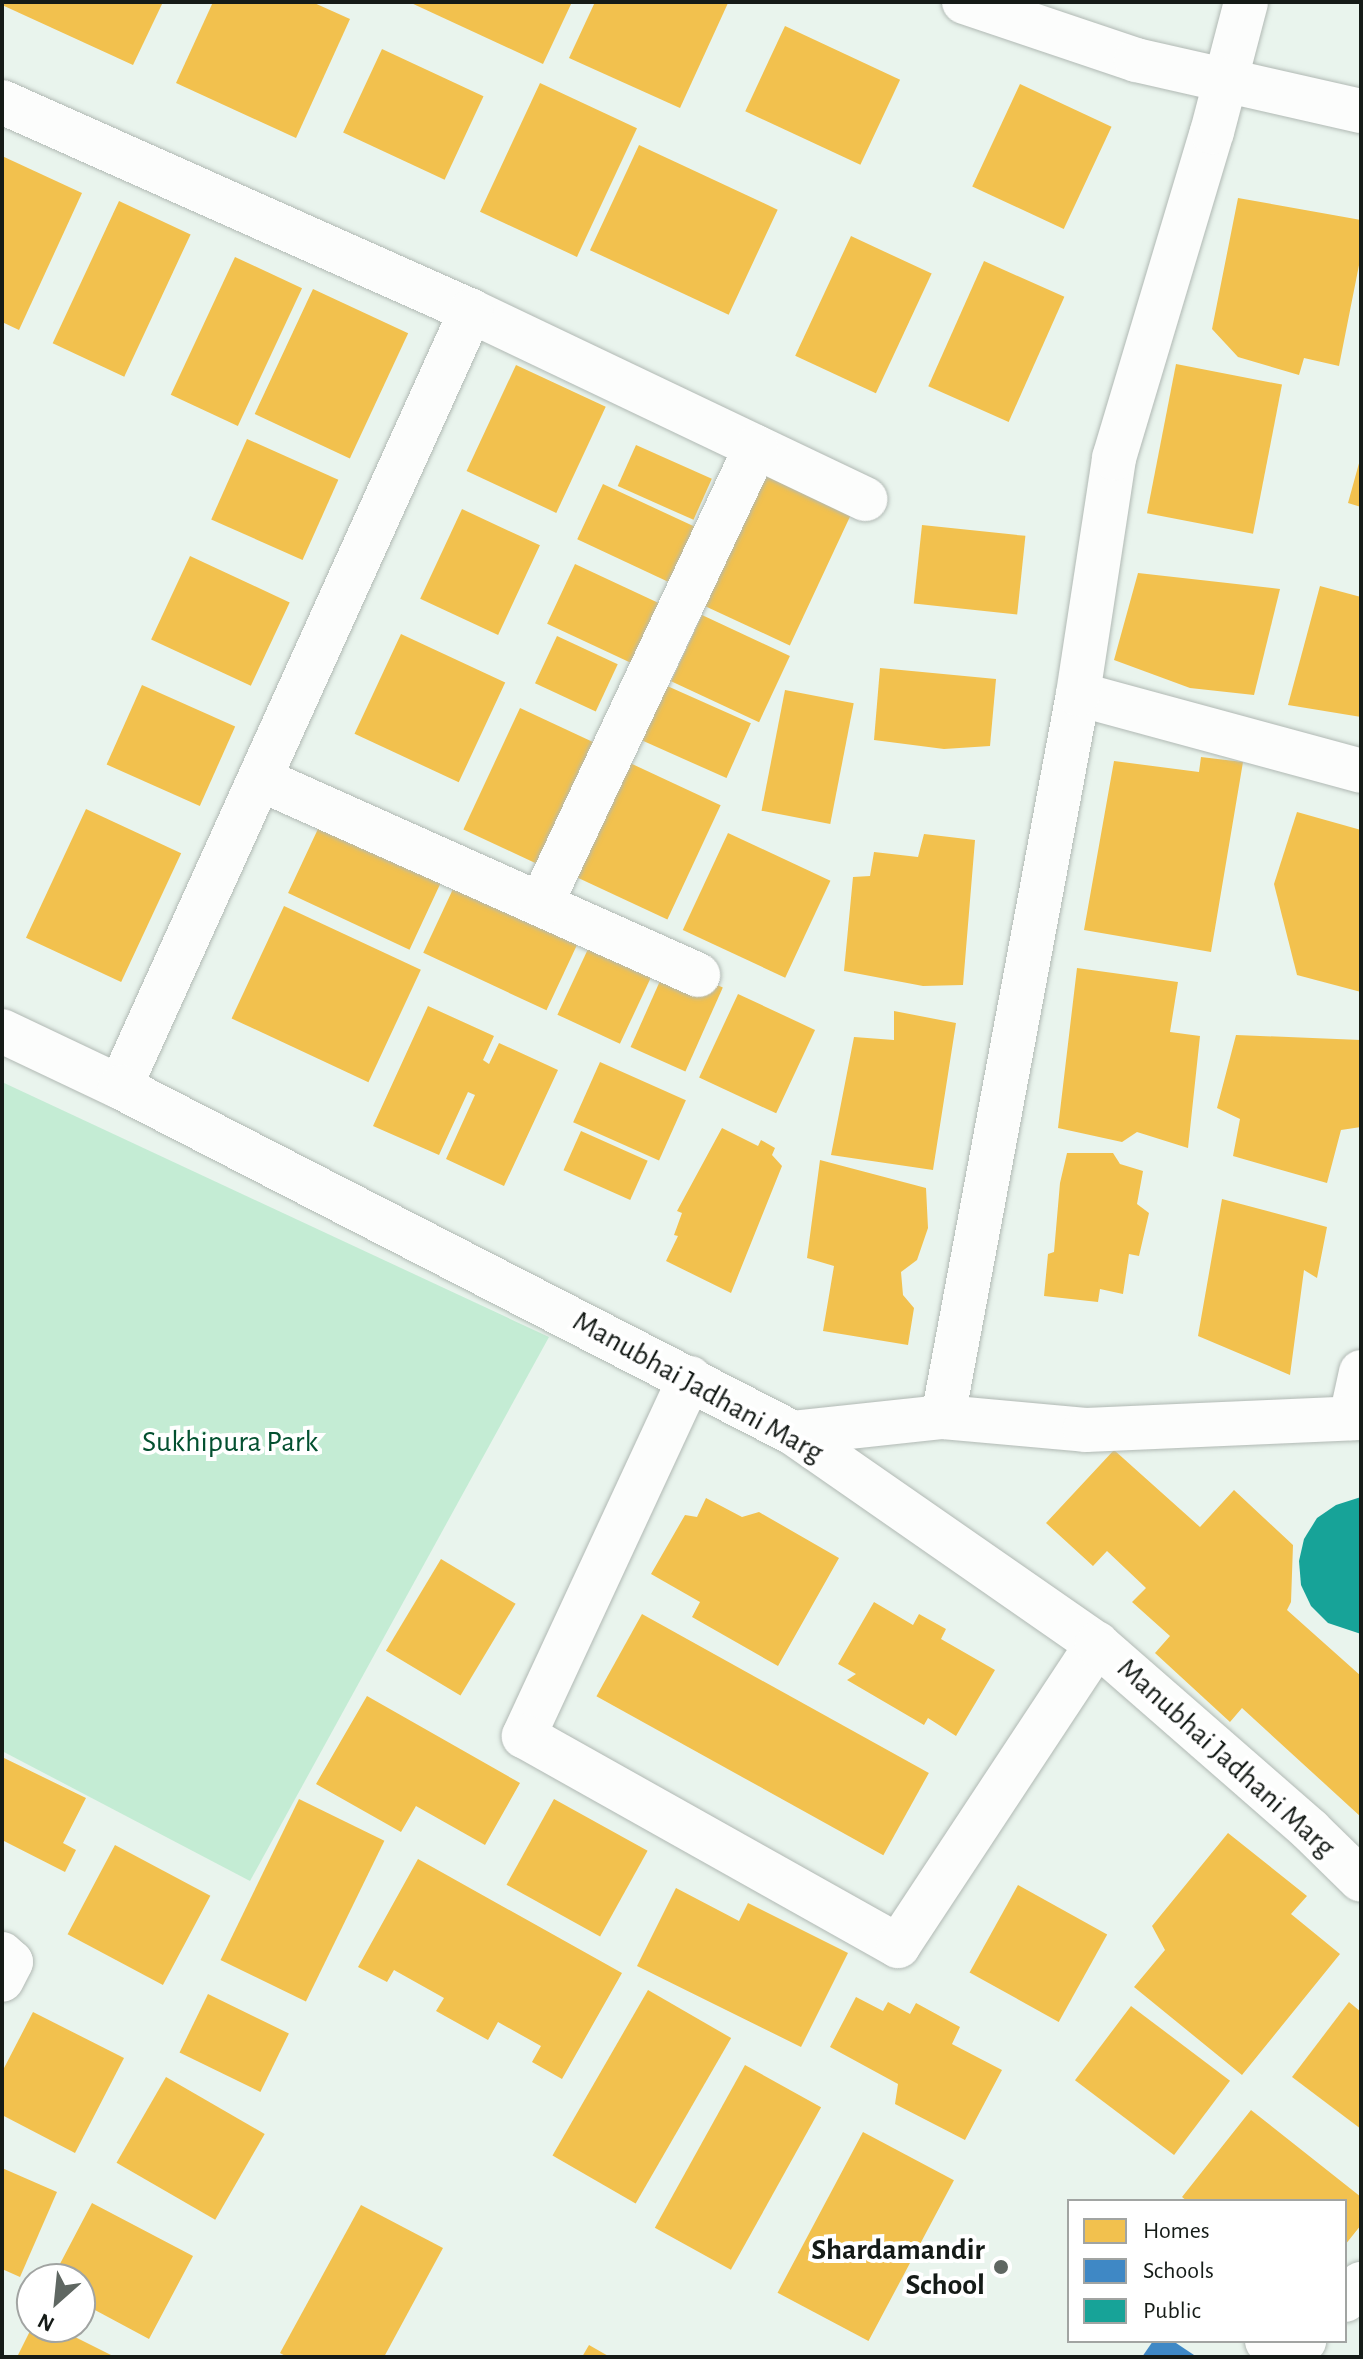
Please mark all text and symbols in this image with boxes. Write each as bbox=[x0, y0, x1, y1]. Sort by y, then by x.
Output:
street label: Manubhai Jadhani Marg bbox=[566, 1303, 830, 1471]
park label: Sukhipura Park bbox=[142, 1424, 318, 1460]
street label: Manubhai Jadhani Marg bbox=[1110, 1651, 1342, 1865]
legend bbox=[1067, 2199, 1347, 2343]
text: Homes bbox=[1143, 2219, 1210, 2243]
place label: Shardamandir School bbox=[811, 2232, 985, 2302]
marker: Shardamandir School bbox=[992, 2258, 1010, 2276]
text: Schools bbox=[1143, 2259, 1214, 2283]
north arrow bbox=[16, 2263, 96, 2343]
text: Public bbox=[1143, 2299, 1201, 2323]
text: N bbox=[34, 2309, 58, 2336]

